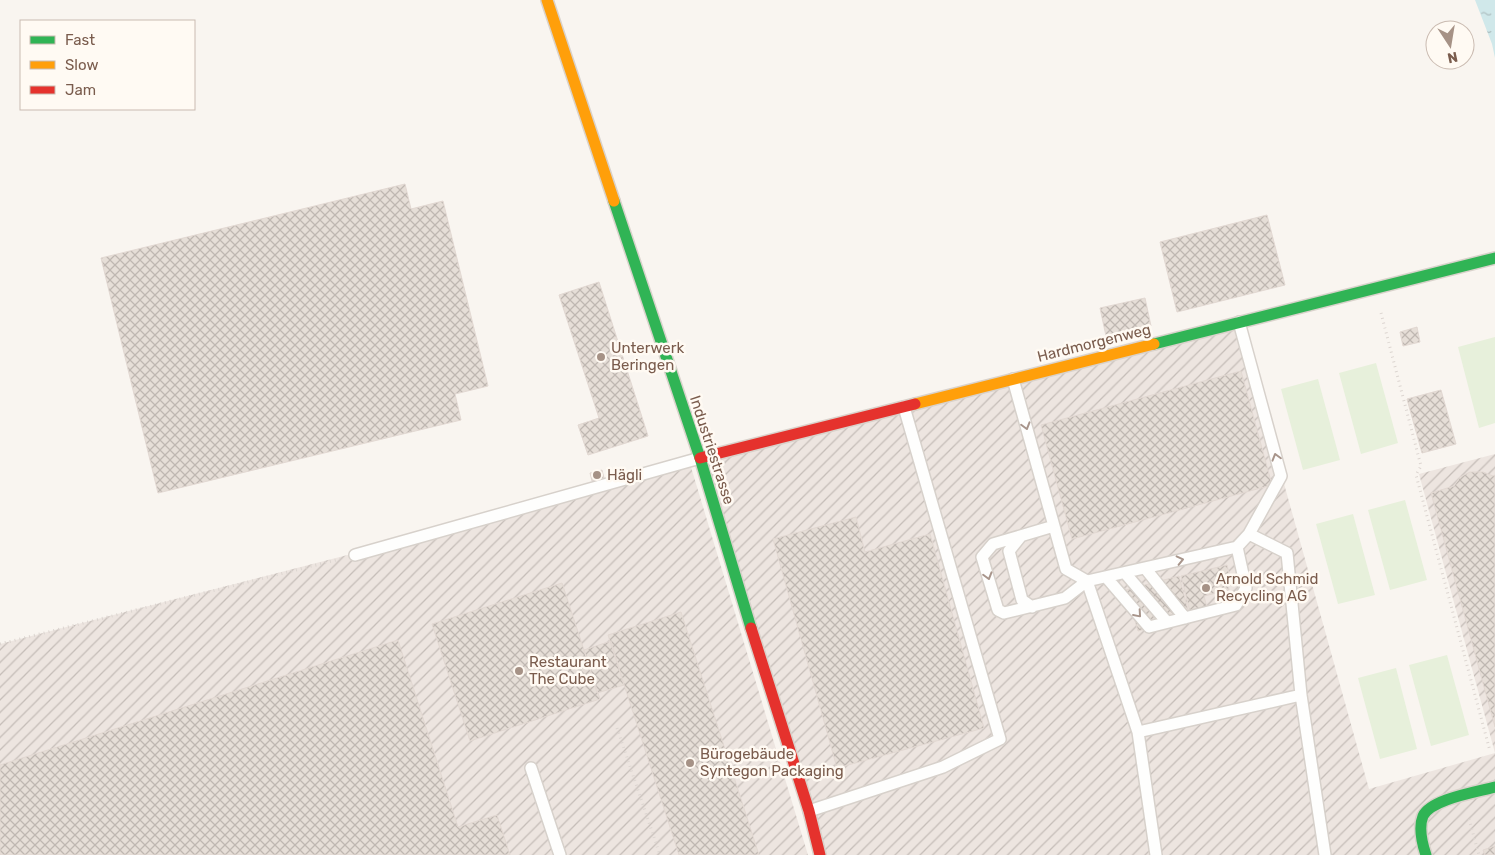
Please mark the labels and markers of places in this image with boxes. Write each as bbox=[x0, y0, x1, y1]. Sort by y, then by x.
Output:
place label: Unterwerk Beringen bbox=[611, 339, 684, 374]
marker: Unterwerk Beringen bbox=[595, 351, 607, 363]
place label: Hägli bbox=[607, 466, 642, 484]
marker: Hägli bbox=[591, 469, 603, 481]
place label: Arnold Schmid Recycling AG bbox=[1216, 570, 1318, 605]
marker: Arnold Schmid Recycling AG bbox=[1200, 582, 1212, 594]
place label: Restaurant The Cube bbox=[529, 653, 607, 688]
marker: Restaurant The Cube bbox=[513, 665, 525, 677]
place label: Bürogebäude Syntegon Packaging bbox=[700, 745, 844, 780]
marker: Bürogebäude Syntegon Packaging bbox=[684, 757, 696, 769]

